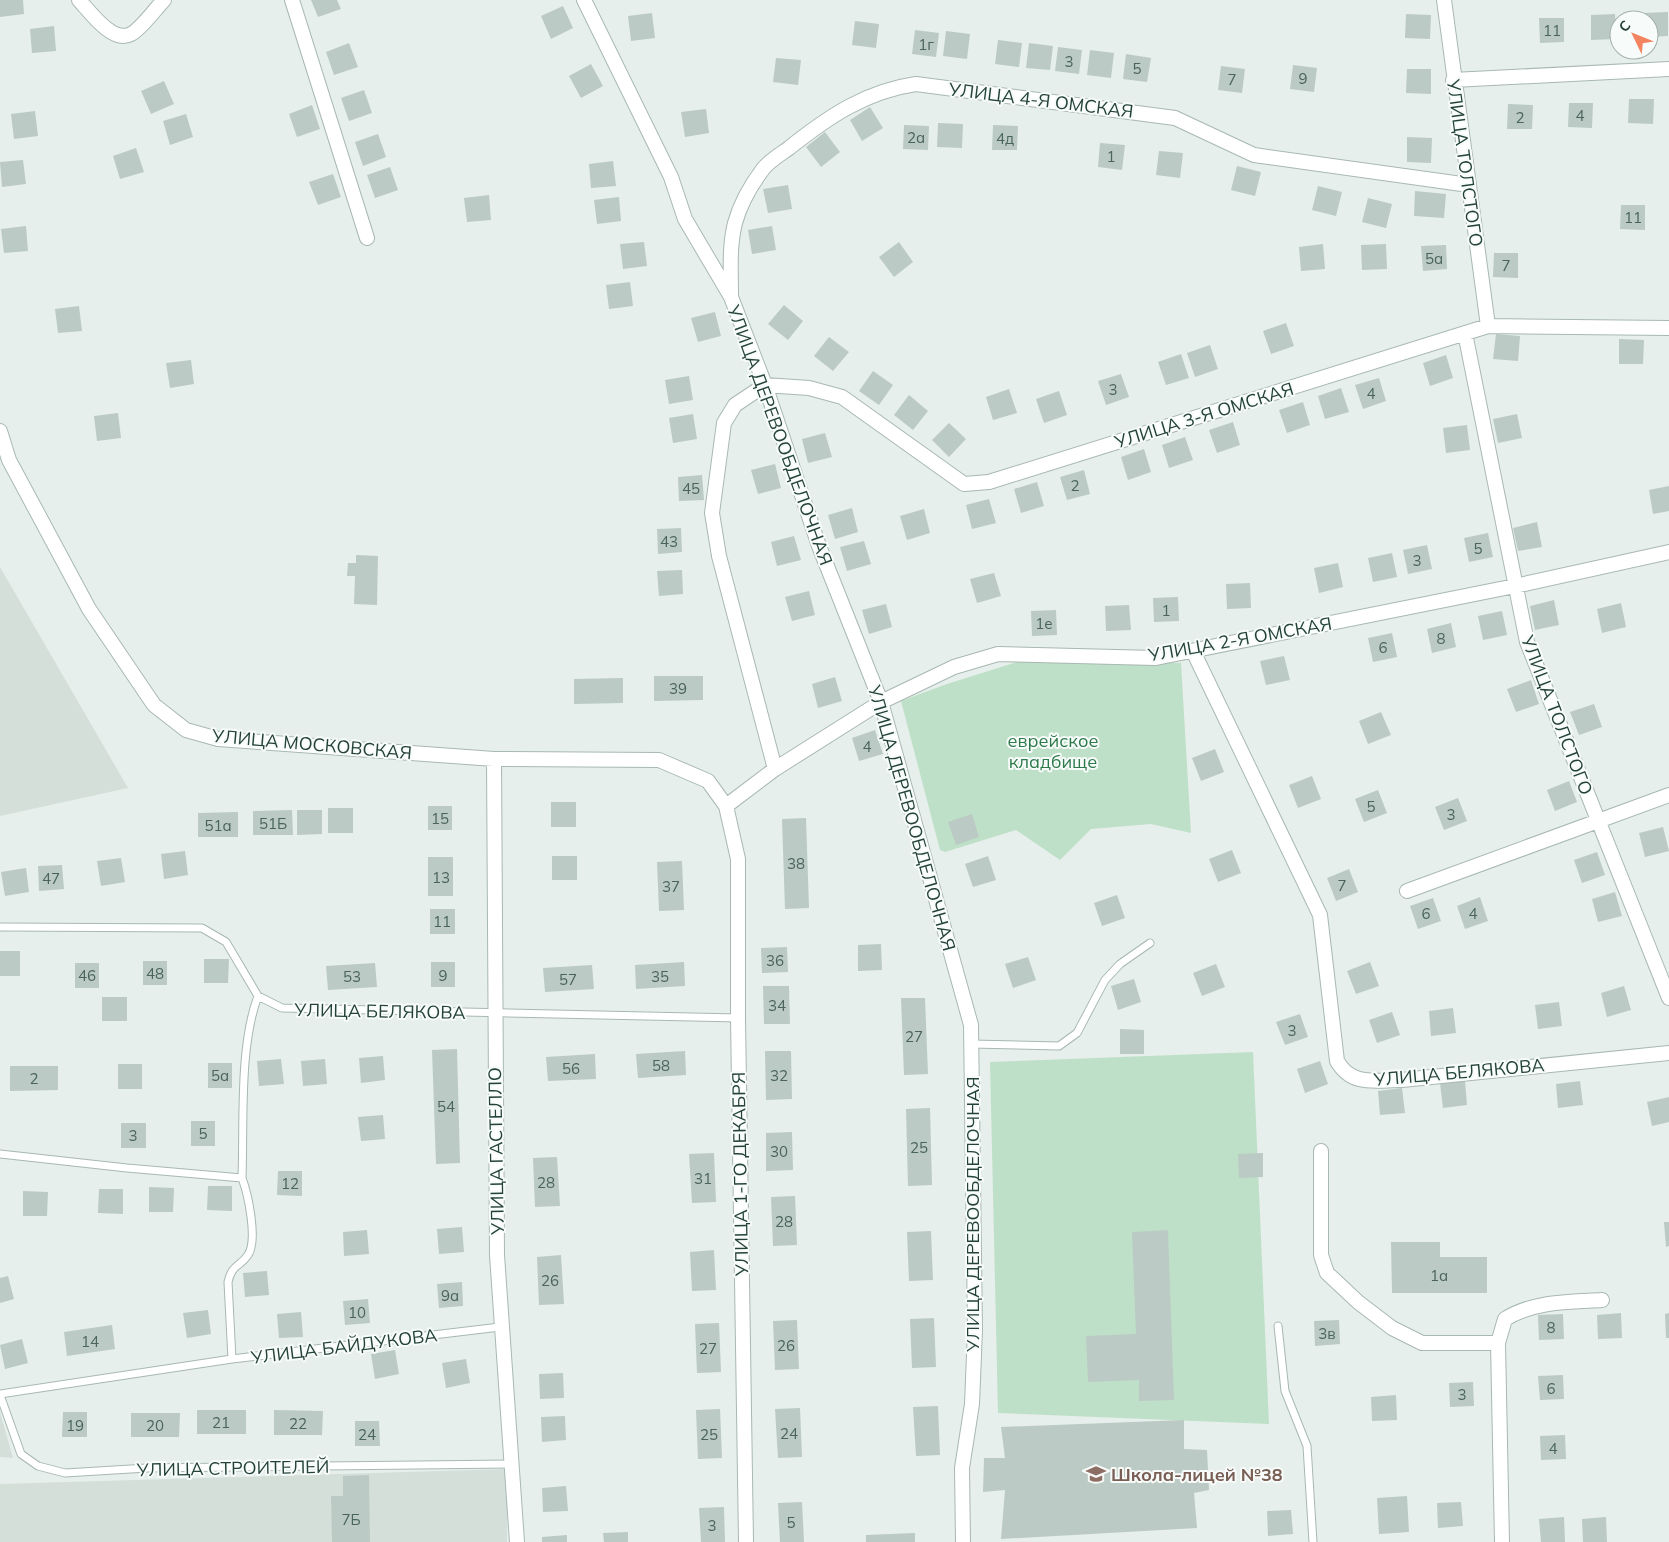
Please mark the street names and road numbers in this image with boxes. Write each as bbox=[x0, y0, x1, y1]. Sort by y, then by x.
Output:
street label: УЛИЦА 4-Я ОМСКАЯ bbox=[946, 77, 1135, 123]
street label: УЛИЦА ТОЛСТОГО bbox=[1442, 77, 1488, 248]
street label: УЛИЦА ДЕРЕВООБДЕЛОЧНАЯ bbox=[722, 301, 838, 568]
street label: УЛИЦА 3-Я ОМСКАЯ bbox=[1111, 377, 1296, 453]
street label: УЛИЦА 2-Я ОМСКАЯ bbox=[1146, 612, 1334, 667]
street label: УЛИЦА ТОЛСТОГО bbox=[1516, 631, 1598, 798]
street label: УЛИЦА ДЕРЕВООБДЕЛОЧНАЯ bbox=[863, 682, 961, 953]
street label: УЛИЦА МОСКОВСКАЯ bbox=[210, 724, 413, 764]
street label: УЛИЦА БЕЛЯКОВА bbox=[293, 998, 466, 1024]
street label: УЛИЦА БЕЛЯКОВА bbox=[1372, 1053, 1545, 1091]
street label: УЛИЦА ГАСТЕЛЛО bbox=[483, 1067, 509, 1236]
street label: УЛИЦА 1-ГО ДЕКАБРЯ bbox=[727, 1072, 753, 1277]
street label: УЛИЦА ДЕРЕВООБДЕЛОЧНАЯ bbox=[961, 1076, 984, 1353]
street label: УЛИЦА БАЙДУКОВА bbox=[248, 1323, 439, 1369]
street label: УЛИЦА СТРОИТЕЛЕЙ bbox=[136, 1455, 329, 1481]

